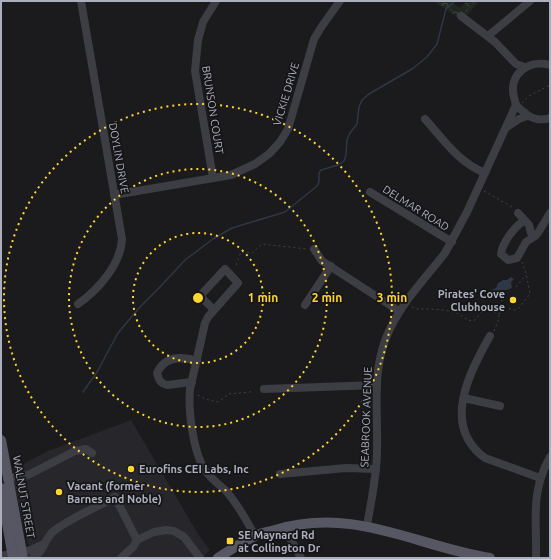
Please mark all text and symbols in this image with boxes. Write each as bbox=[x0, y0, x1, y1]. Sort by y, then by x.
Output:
street label: VICKIE DRIVE bbox=[271, 61, 301, 127]
street label: BRUNSON COURT bbox=[200, 65, 226, 155]
street label: DOYLIN DRIVE bbox=[107, 122, 131, 194]
street label: DELMAR ROAD bbox=[381, 183, 452, 233]
place label: Pirates' Cove Clubhouse bbox=[438, 288, 505, 313]
centre of rings bbox=[191, 291, 205, 305]
text: 1 min bbox=[248, 291, 278, 304]
text: 2 min bbox=[312, 291, 342, 304]
text: 3 min bbox=[377, 291, 407, 304]
marker: Pirates' Cove Clubhouse bbox=[508, 295, 518, 305]
street label: SEABROOK AVENUE bbox=[358, 367, 374, 467]
street label: WALNUT STREET bbox=[11, 455, 37, 539]
place label: Eurofins CEI Labs, Inc bbox=[139, 463, 249, 475]
marker: Eurofins CEI Labs, Inc bbox=[126, 464, 136, 474]
place label: Vacant (former Barnes and Noble) bbox=[67, 480, 162, 506]
marker: Vacant (former Barnes and Noble) bbox=[54, 487, 64, 497]
place label: SE Maynard Rd at Collington Dr bbox=[238, 529, 321, 554]
marker: SE Maynard Rd at Collington Dr bbox=[225, 536, 235, 546]

